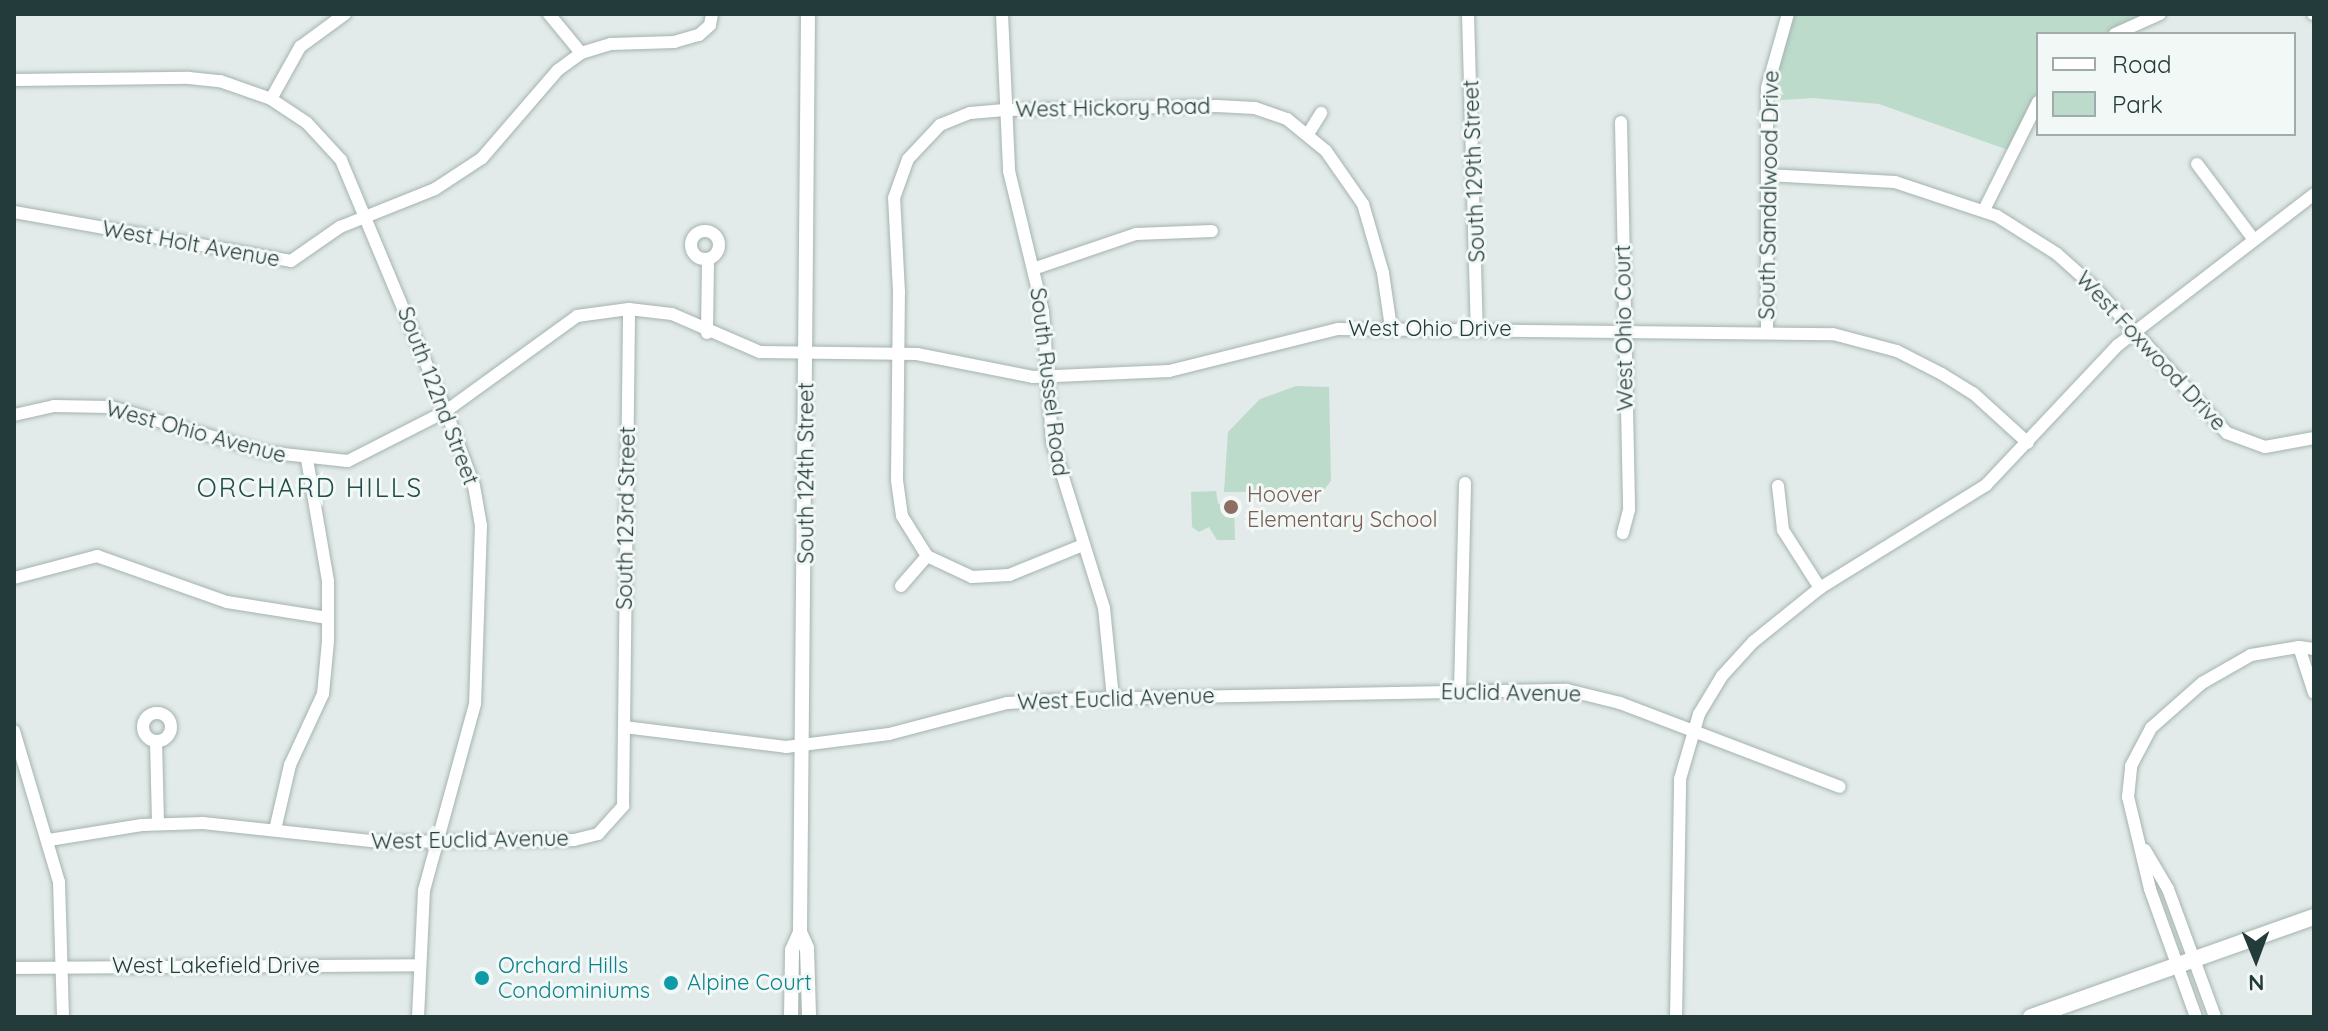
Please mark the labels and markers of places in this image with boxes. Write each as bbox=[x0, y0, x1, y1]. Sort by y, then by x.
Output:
place label: Hoover Elementary School bbox=[1247, 481, 1438, 532]
marker: Hoover Elementary School bbox=[1222, 498, 1240, 516]
place label: Orchard Hills Condominiums bbox=[498, 952, 650, 1004]
marker: Orchard Hills Condominiums bbox=[473, 969, 491, 987]
place label: Alpine Court bbox=[687, 970, 812, 996]
marker: Alpine Court bbox=[662, 974, 680, 992]

